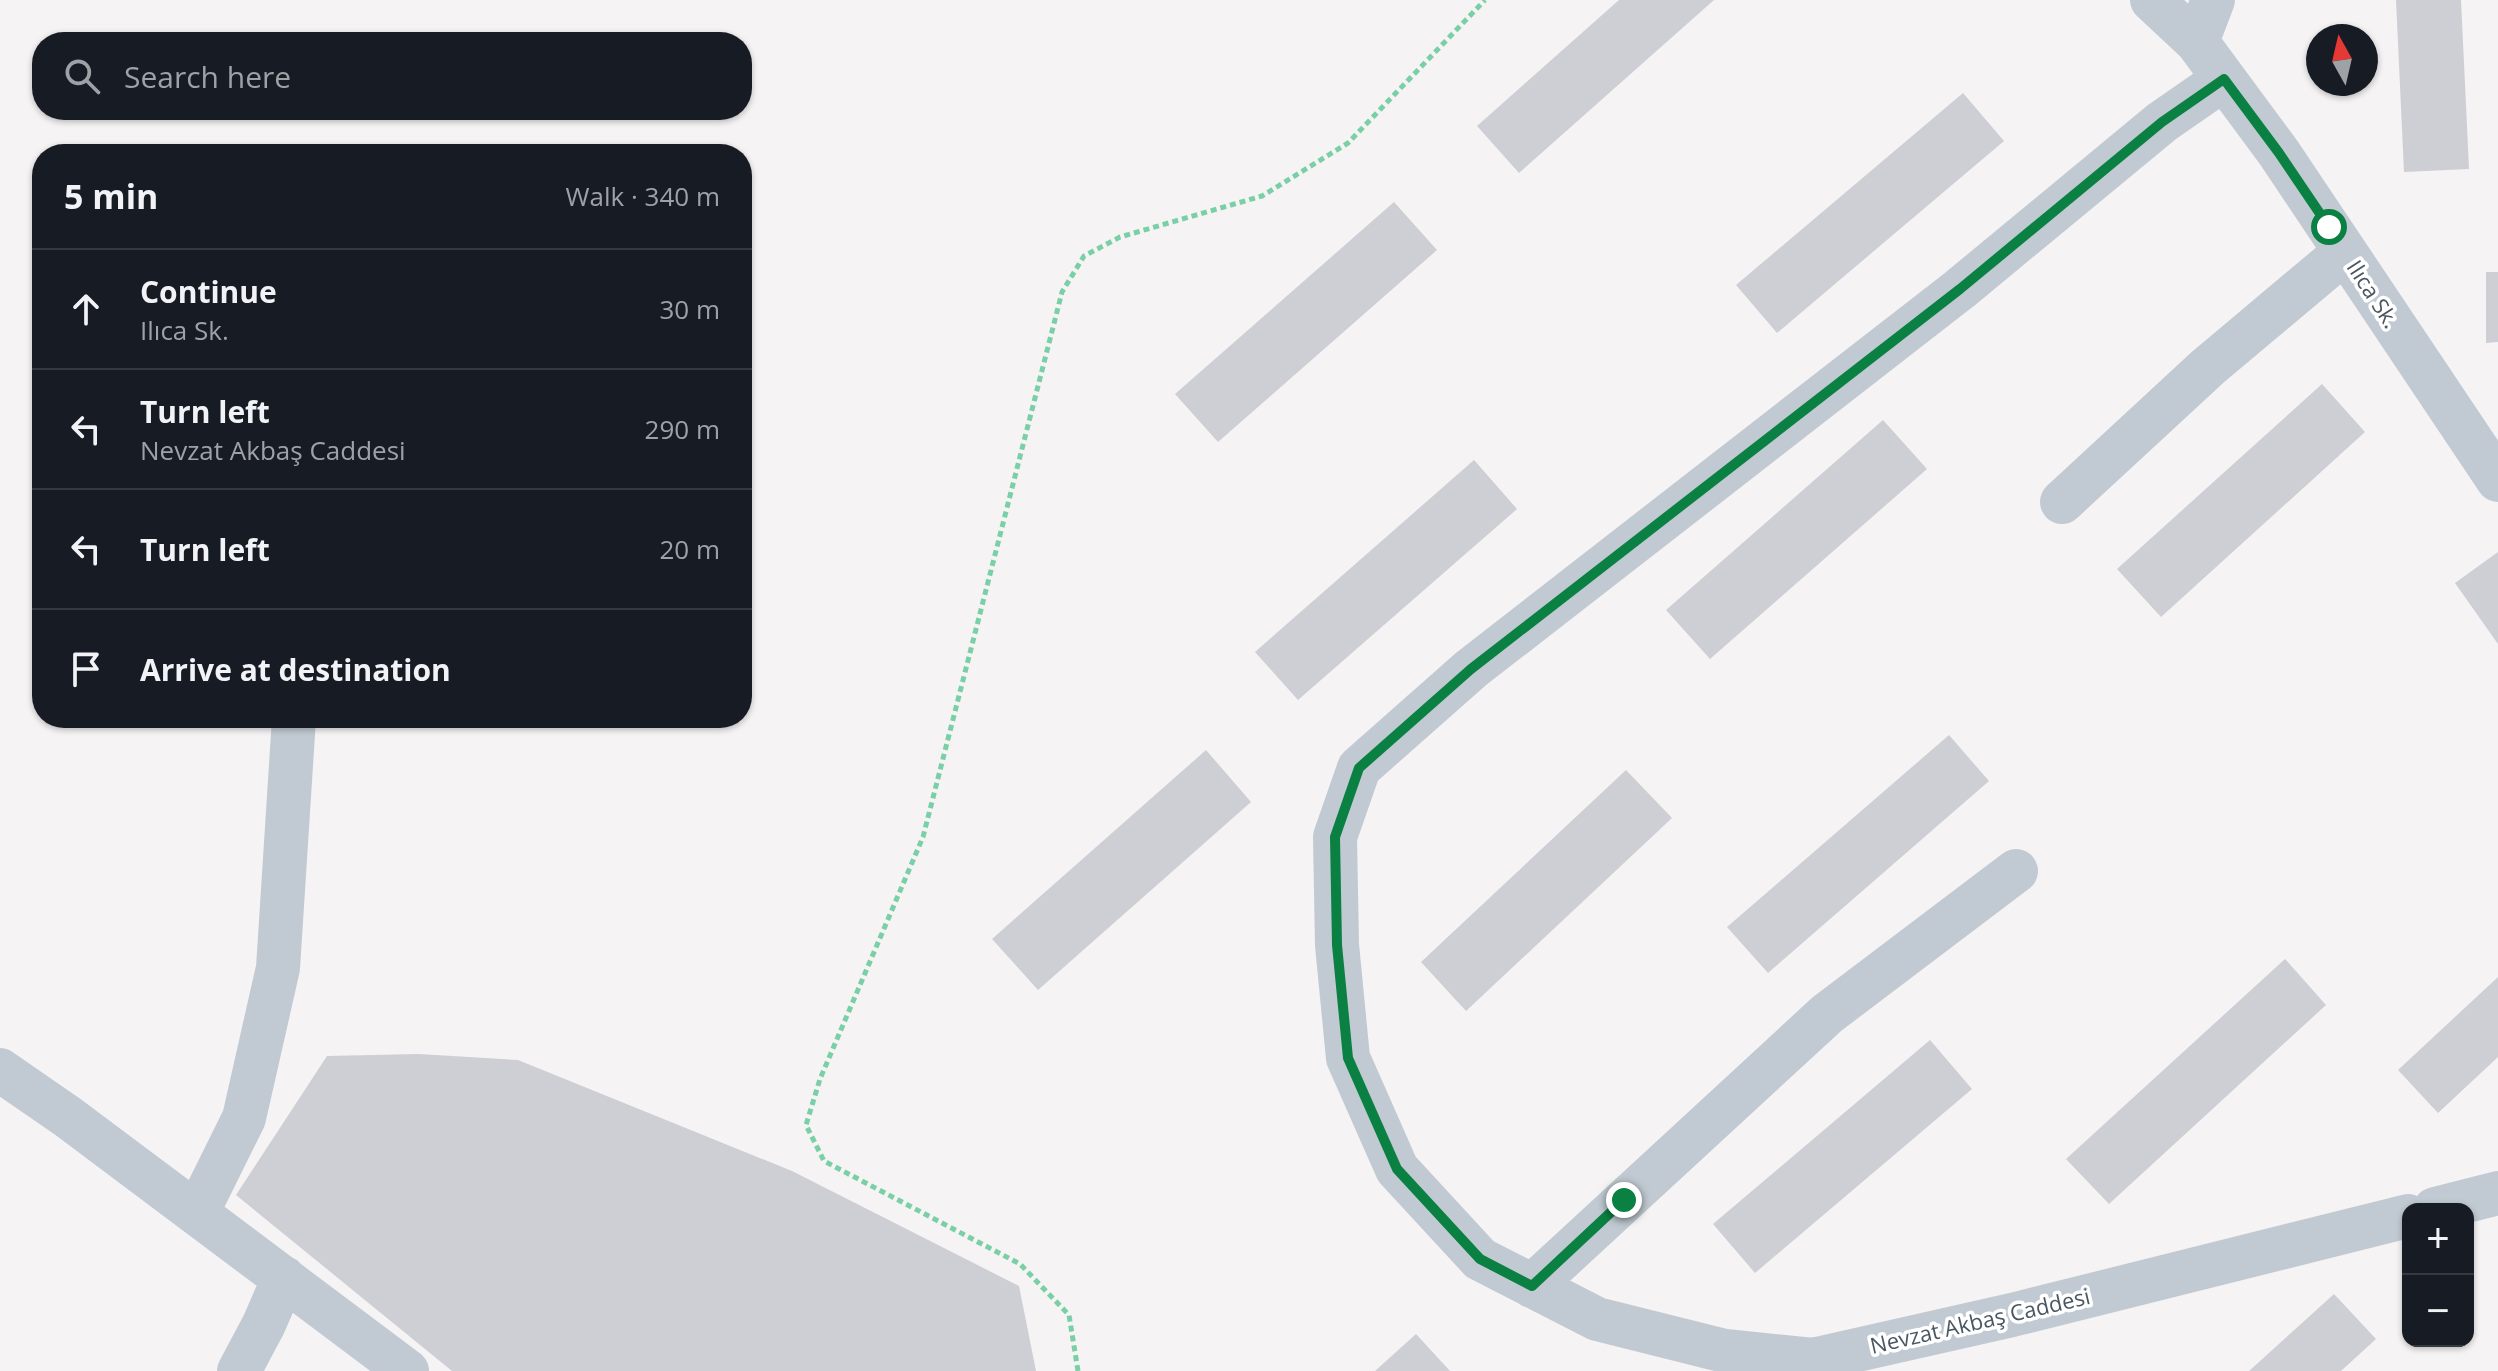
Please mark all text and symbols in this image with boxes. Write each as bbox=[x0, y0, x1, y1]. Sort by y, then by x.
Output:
north arrow bbox=[2306, 24, 2378, 96]
search box bbox=[32, 32, 752, 120]
icon: search bbox=[60, 54, 104, 98]
text: Search here bbox=[124, 56, 291, 97]
text: 5 min bbox=[64, 173, 158, 219]
text: Walk · 340 m bbox=[566, 178, 720, 214]
route start bbox=[2311, 209, 2347, 245]
street label: Ilıca Sk. bbox=[2341, 254, 2407, 333]
text: Continue bbox=[140, 271, 277, 312]
icon: ahead bbox=[64, 287, 108, 331]
text: 30 m bbox=[659, 291, 720, 327]
text: Ilıca Sk. bbox=[140, 312, 229, 348]
text: Turn left bbox=[140, 391, 270, 432]
icon: left bbox=[64, 407, 108, 451]
text: 290 m bbox=[645, 411, 720, 447]
text: Nevzat Akbaş Caddesi bbox=[140, 432, 406, 468]
icon: left bbox=[64, 527, 108, 571]
text: Turn left bbox=[140, 529, 270, 570]
text: 20 m bbox=[659, 531, 720, 567]
icon: arrive bbox=[64, 647, 108, 691]
text: Arrive at destination bbox=[140, 649, 451, 690]
route end bbox=[1606, 1182, 1642, 1218]
map controls bbox=[2402, 1203, 2474, 1347]
button: + bbox=[2402, 1203, 2474, 1275]
button: − bbox=[2402, 1275, 2474, 1347]
street label: Nevzat Akbaş Caddesi bbox=[1867, 1280, 2093, 1360]

